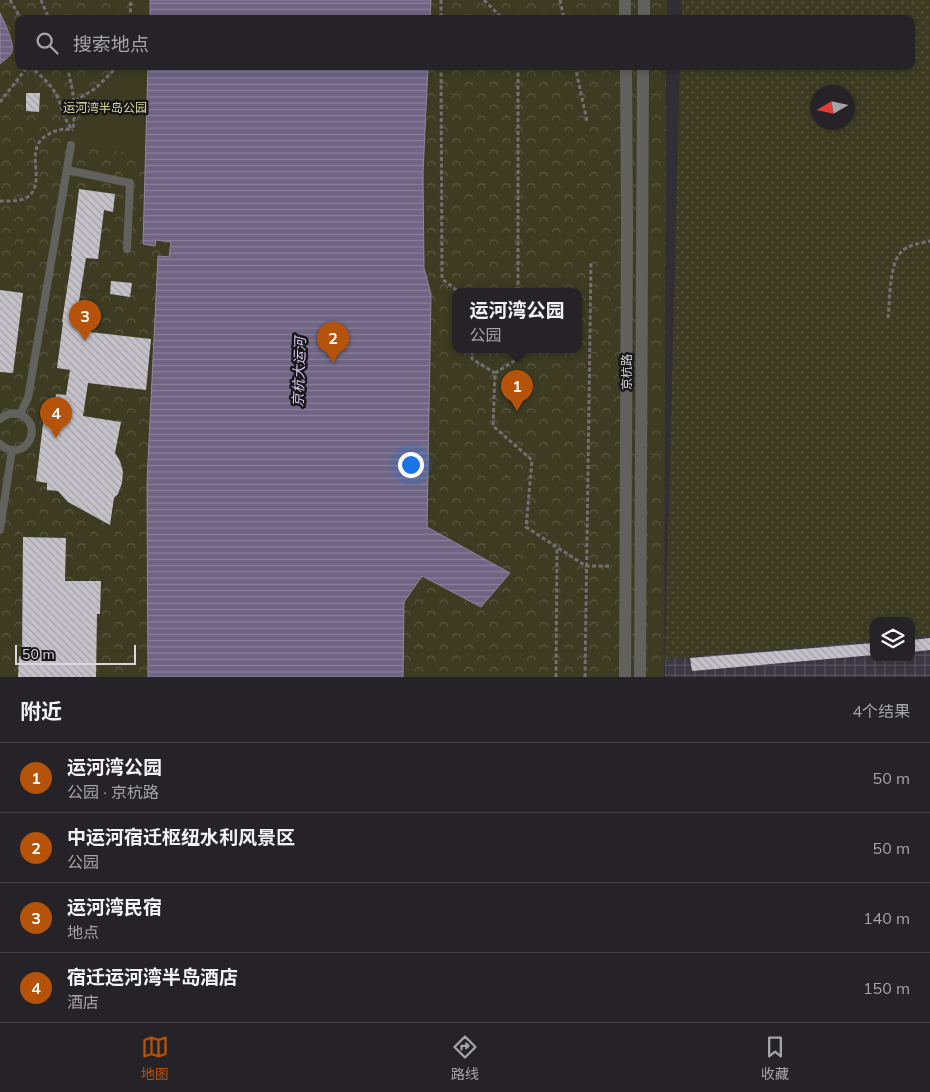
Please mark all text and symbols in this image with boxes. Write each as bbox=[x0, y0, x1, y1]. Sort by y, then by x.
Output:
search box bbox=[15, 15, 915, 70]
icon: search bbox=[33, 29, 61, 57]
text: 搜索地点 bbox=[73, 32, 149, 56]
north arrow bbox=[810, 85, 855, 130]
park label: 运河湾半岛公园 bbox=[63, 100, 147, 115]
popup bbox=[452, 288, 582, 353]
text: 运河湾公园 bbox=[469, 298, 565, 322]
pin: 3 bbox=[69, 300, 101, 341]
pin: 2 bbox=[317, 322, 349, 363]
text: 公园 bbox=[469, 325, 502, 345]
water label: 京杭大运河 bbox=[289, 334, 309, 407]
street label: 京杭路 bbox=[619, 354, 634, 390]
pin: 1 bbox=[501, 370, 533, 411]
pin: 4 bbox=[40, 397, 72, 438]
your location bbox=[398, 452, 424, 478]
map controls bbox=[870, 617, 915, 662]
button: layers bbox=[870, 617, 915, 662]
scale bar bbox=[15, 642, 136, 665]
text: 50 m bbox=[22, 645, 55, 663]
text: 附近 bbox=[20, 698, 62, 724]
text: 4个结果 bbox=[852, 701, 910, 721]
text: 运河湾公园 bbox=[67, 755, 162, 779]
text: 1 bbox=[31, 768, 41, 788]
text: 50 m bbox=[873, 768, 910, 788]
text: 公园 · 京杭路 bbox=[67, 782, 159, 802]
text: 中运河宿迁枢纽水利风景区 bbox=[67, 825, 295, 849]
text: 2 bbox=[31, 838, 41, 858]
text: 50 m bbox=[873, 838, 910, 858]
text: 公园 bbox=[67, 852, 99, 872]
text: 运河湾民宿 bbox=[67, 895, 162, 919]
text: 3 bbox=[31, 908, 41, 928]
text: 140 m bbox=[863, 908, 910, 928]
text: 地点 bbox=[67, 922, 99, 942]
text: 宿迁运河湾半岛酒店 bbox=[67, 965, 238, 989]
text: 4 bbox=[31, 978, 41, 998]
text: 150 m bbox=[863, 978, 910, 998]
text: 酒店 bbox=[67, 992, 99, 1012]
tab: 地图 bbox=[141, 1033, 169, 1083]
tab: 路线 bbox=[451, 1033, 479, 1083]
tab: 收藏 bbox=[761, 1033, 789, 1083]

